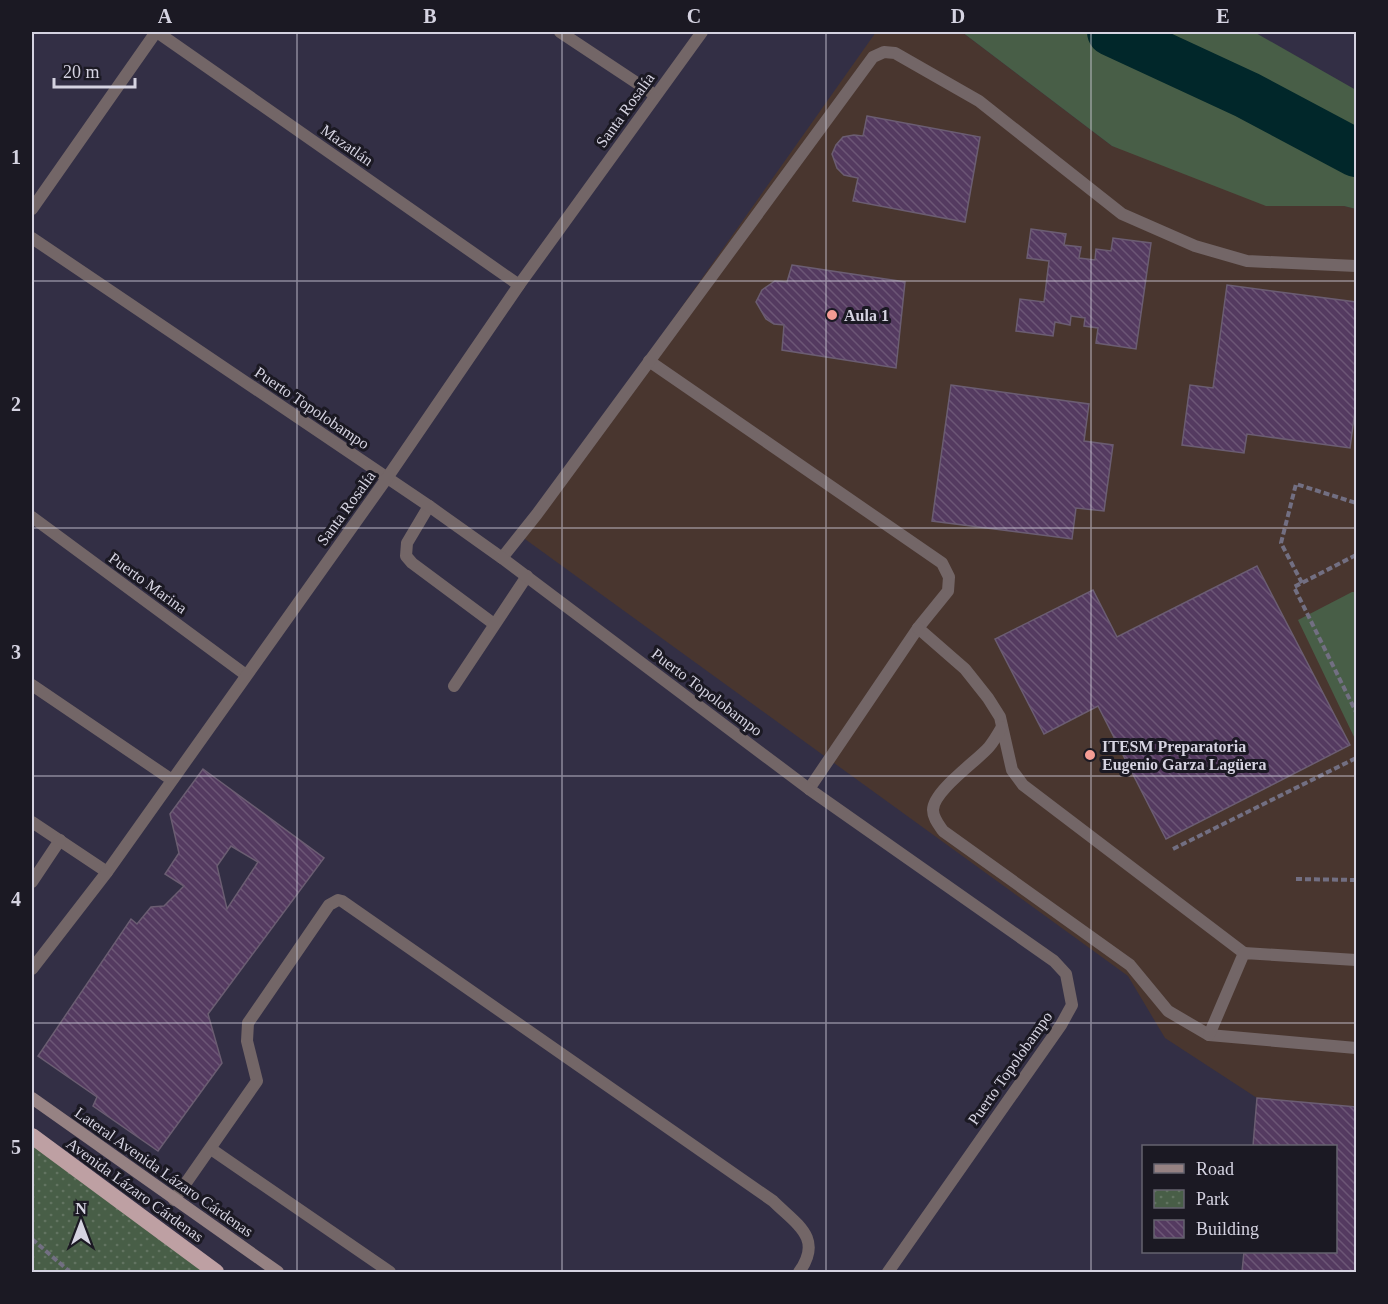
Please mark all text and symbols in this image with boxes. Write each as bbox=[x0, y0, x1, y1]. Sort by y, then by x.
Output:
text: A bbox=[158, 5, 173, 27]
text: B bbox=[423, 5, 437, 27]
text: C bbox=[687, 5, 701, 27]
text: D bbox=[951, 5, 965, 27]
text: E bbox=[1216, 5, 1230, 27]
scale bar bbox=[54, 51, 135, 89]
text: 20 m bbox=[63, 62, 100, 82]
street label: Santa Rosalía bbox=[592, 70, 658, 150]
street label: Mazatlán bbox=[318, 121, 376, 169]
text: 1 bbox=[11, 146, 21, 168]
place label: Aula 1 bbox=[844, 307, 889, 324]
marker: Aula 1 bbox=[825, 308, 839, 322]
street label: Puerto Topolobampo bbox=[251, 363, 372, 453]
text: 2 bbox=[11, 393, 21, 415]
street label: Santa Rosalía bbox=[313, 468, 379, 548]
street label: Puerto Marina bbox=[106, 549, 190, 617]
text: 3 bbox=[11, 641, 21, 663]
street label: Puerto Topolobampo bbox=[648, 645, 766, 740]
place label: ITESM Preparatoria Eugenio Garza Lagüera bbox=[1102, 738, 1266, 774]
marker: ITESM Preparatoria Eugenio Garza Lagüera bbox=[1083, 748, 1097, 762]
text: 4 bbox=[11, 888, 21, 910]
street label: Puerto Topolobampo bbox=[965, 1008, 1056, 1128]
street label: Lateral Avenida Lázaro Cárdenas bbox=[71, 1103, 257, 1241]
street label: Avenida Lázaro Cárdenas bbox=[63, 1134, 207, 1246]
text: 5 bbox=[11, 1136, 21, 1158]
legend bbox=[1142, 1145, 1337, 1253]
text: Road bbox=[1196, 1159, 1234, 1179]
text: Park bbox=[1196, 1189, 1229, 1209]
north arrow bbox=[51, 1193, 111, 1253]
text: N bbox=[75, 1200, 87, 1217]
text: Building bbox=[1196, 1219, 1259, 1239]

